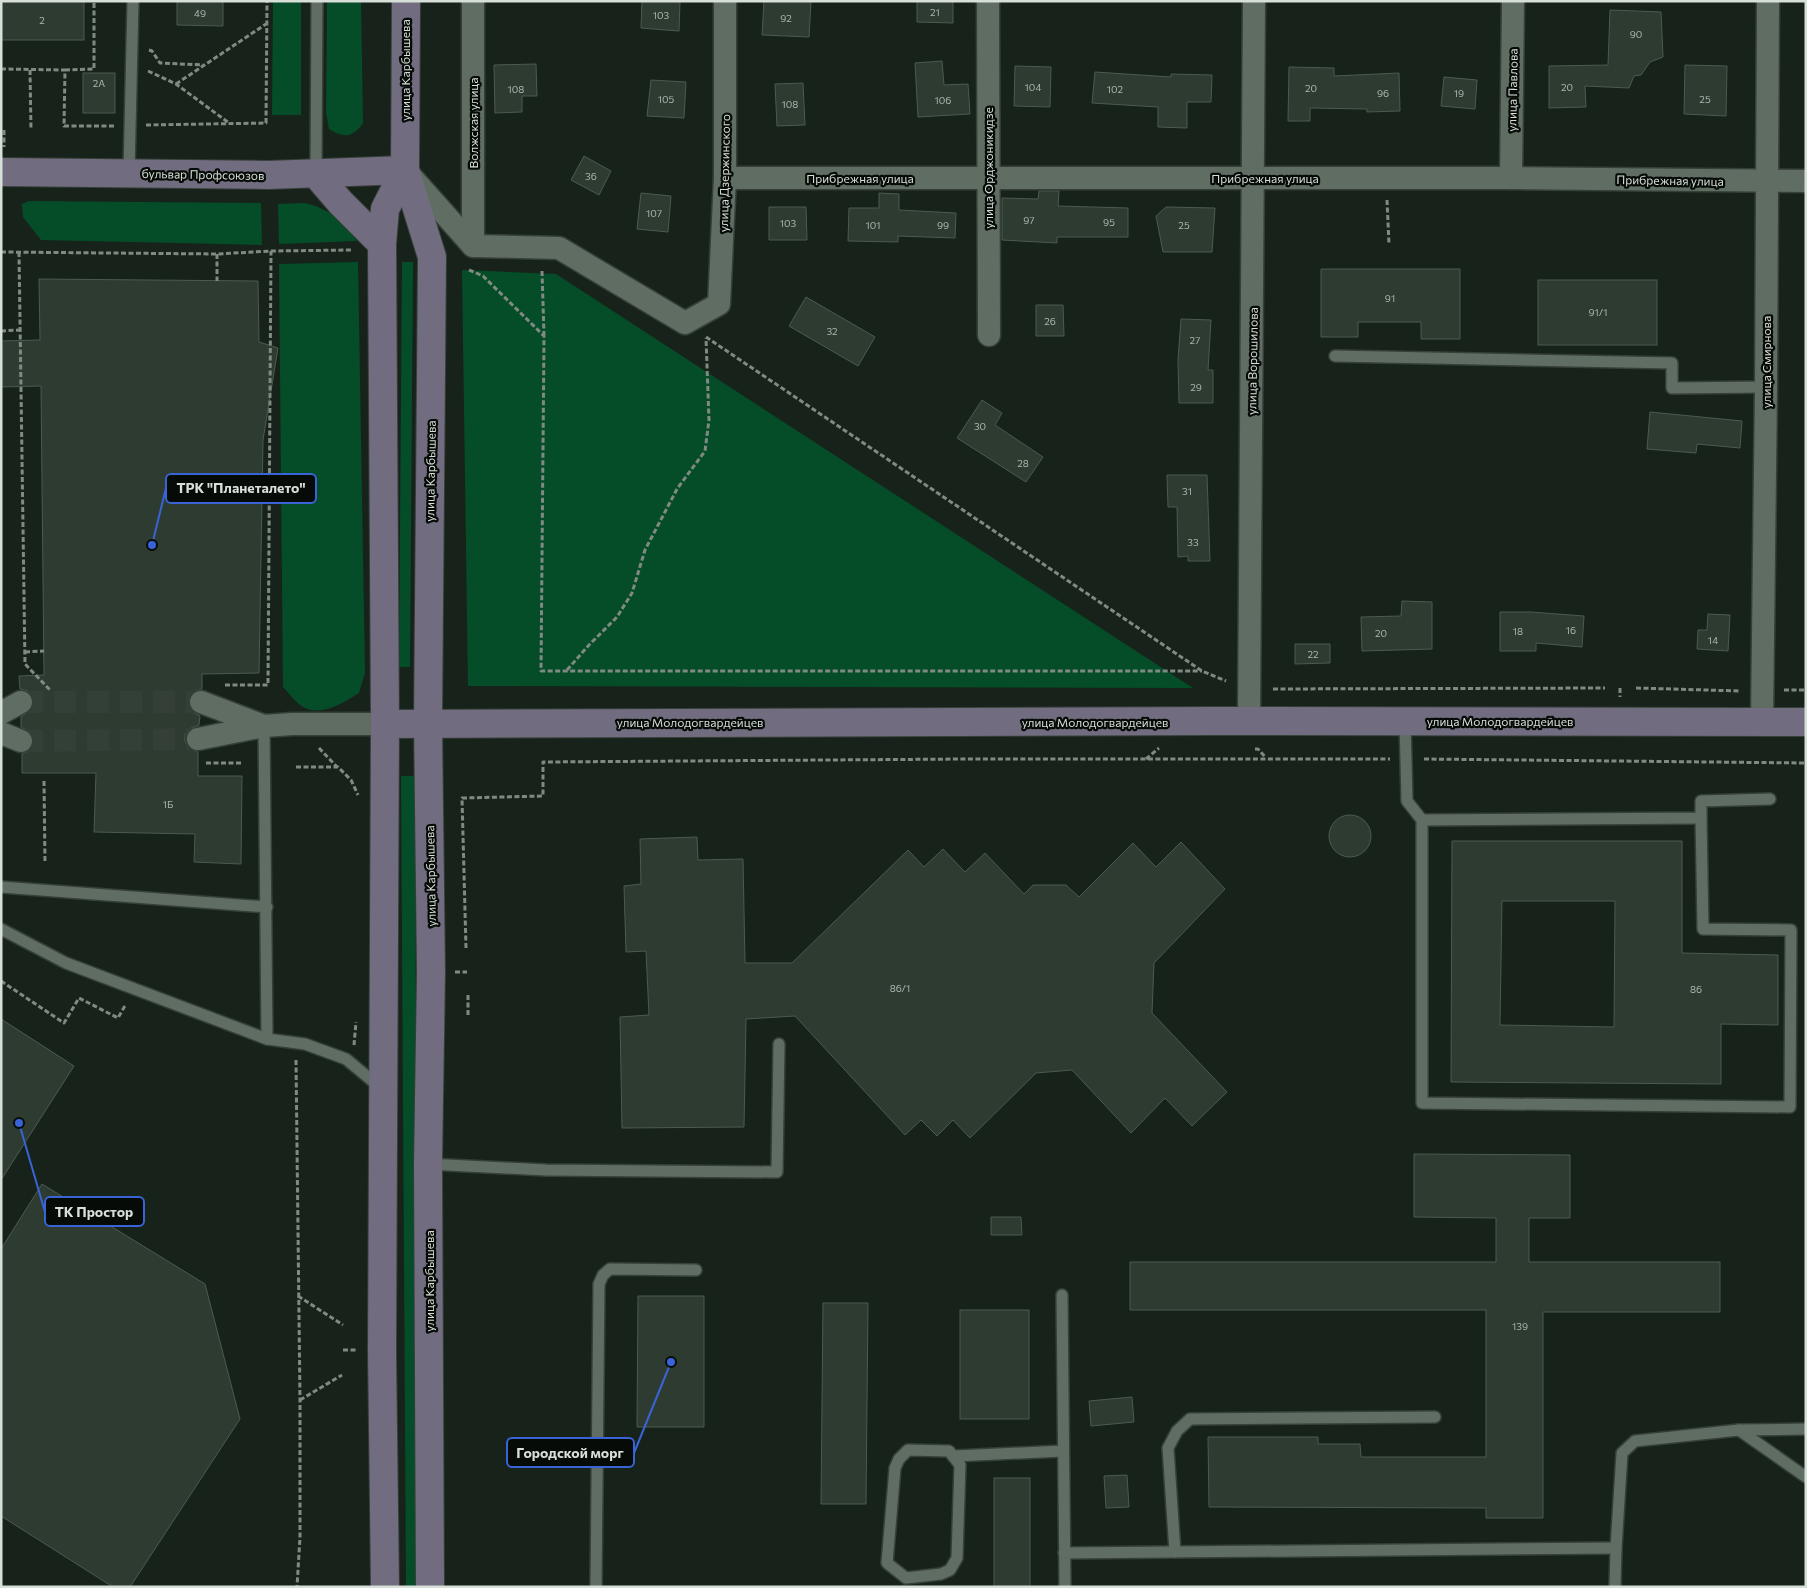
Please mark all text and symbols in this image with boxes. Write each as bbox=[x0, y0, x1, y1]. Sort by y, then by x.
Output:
house number: 21 bbox=[930, 6, 940, 18]
house number: 49 bbox=[194, 7, 206, 19]
house number: 103 bbox=[653, 9, 670, 21]
house number: 92 bbox=[780, 12, 792, 24]
house number: 2 bbox=[39, 14, 45, 26]
street label: улица Карбышева bbox=[398, 19, 412, 121]
house number: 90 bbox=[1630, 28, 1642, 40]
street label: улица Павлова bbox=[1504, 48, 1520, 132]
house number: 2А bbox=[93, 77, 105, 89]
street label: Волжская улица bbox=[466, 77, 480, 169]
house number: 104 bbox=[1025, 81, 1041, 93]
house number: 20 bbox=[1561, 81, 1573, 93]
house number: 20 bbox=[1305, 82, 1317, 94]
house number: 108 bbox=[508, 83, 524, 95]
house number: 102 bbox=[1107, 83, 1124, 95]
house number: 96 bbox=[1377, 87, 1389, 99]
house number: 19 bbox=[1454, 87, 1464, 99]
house number: 105 bbox=[658, 93, 675, 105]
house number: 25 bbox=[1699, 93, 1711, 105]
house number: 106 bbox=[935, 94, 951, 106]
house number: 108 bbox=[782, 98, 798, 110]
street label: улица Орджоникидзе bbox=[981, 107, 995, 229]
street label: улица Дзержинского bbox=[716, 114, 732, 232]
street label: бульвар Профсоюзов bbox=[142, 166, 264, 182]
house number: 36 bbox=[585, 170, 597, 182]
street label: Прибрежная улица bbox=[806, 171, 914, 185]
street label: Прибрежная улица bbox=[1211, 171, 1319, 185]
street label: Прибрежная улица bbox=[1616, 172, 1724, 188]
house number: 107 bbox=[646, 207, 662, 219]
house number: 97 bbox=[1023, 214, 1035, 226]
house number: 95 bbox=[1103, 216, 1115, 228]
house number: 103 bbox=[780, 217, 797, 229]
house number: 101 bbox=[865, 219, 881, 231]
house number: 99 bbox=[937, 219, 949, 231]
house number: 25 bbox=[1178, 219, 1190, 231]
house number: 91 bbox=[1385, 292, 1395, 304]
house number: 91/1 bbox=[1588, 306, 1608, 318]
street label: улица Ворошилова bbox=[1244, 307, 1260, 415]
house number: 26 bbox=[1044, 315, 1056, 327]
street label: улица Смирнова bbox=[1759, 316, 1773, 408]
house number: 32 bbox=[826, 325, 838, 337]
house number: 27 bbox=[1190, 334, 1200, 346]
house number: 29 bbox=[1190, 381, 1202, 393]
street label: улица Карбышева bbox=[422, 420, 438, 522]
house number: 30 bbox=[974, 420, 986, 432]
house number: 28 bbox=[1017, 457, 1029, 469]
callout: ТРК "Планеталето" bbox=[166, 474, 316, 503]
text: ТРК "Планеталето" bbox=[176, 479, 306, 496]
house number: 31 bbox=[1182, 485, 1192, 497]
house number: 33 bbox=[1187, 536, 1199, 548]
house number: 16 bbox=[1566, 624, 1576, 636]
house number: 18 bbox=[1513, 625, 1523, 637]
house number: 20 bbox=[1375, 627, 1387, 639]
house number: 14 bbox=[1708, 634, 1718, 646]
house number: 22 bbox=[1307, 648, 1319, 660]
street label: улица Молодогвардейцев bbox=[1427, 714, 1573, 728]
street label: улица Молодогвардейцев bbox=[617, 715, 763, 729]
street label: улица Молодогвардейцев bbox=[1022, 715, 1168, 729]
house number: 1Б bbox=[163, 798, 173, 810]
street label: улица Карбышева bbox=[422, 825, 438, 927]
house number: 86/1 bbox=[890, 982, 910, 994]
house number: 86 bbox=[1690, 983, 1702, 995]
callout: ТК Простор bbox=[45, 1197, 144, 1226]
text: ТК Простор bbox=[55, 1203, 133, 1220]
street label: улица Карбышева bbox=[422, 1230, 436, 1332]
house number: 139 bbox=[1512, 1320, 1528, 1332]
callout: Городской морг bbox=[507, 1438, 634, 1467]
text: Городской морг bbox=[516, 1444, 624, 1461]

